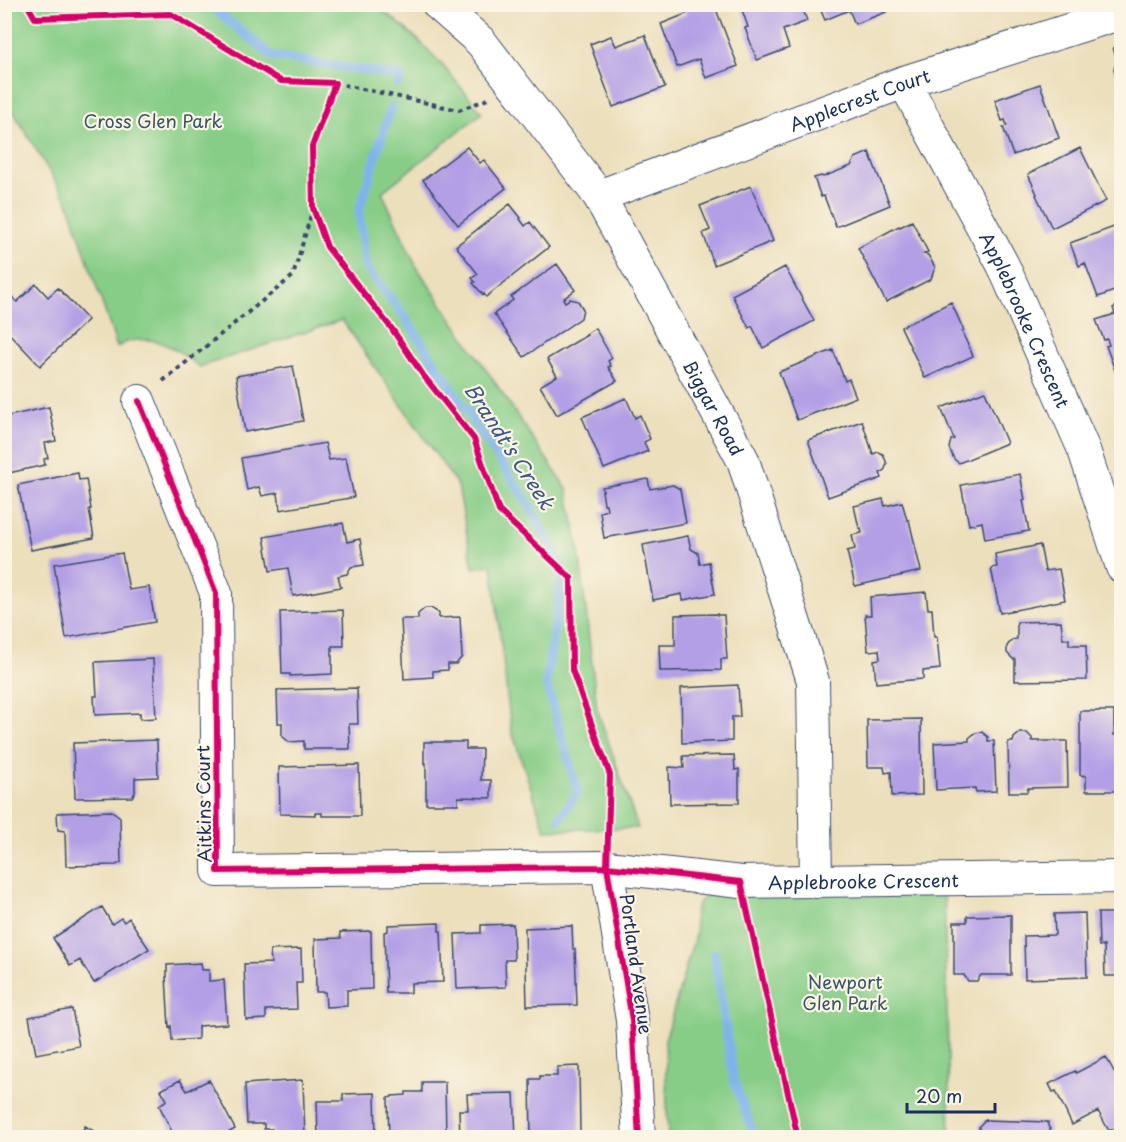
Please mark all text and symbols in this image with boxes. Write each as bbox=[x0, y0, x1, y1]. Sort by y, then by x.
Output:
street label: Applecrest Court bbox=[785, 61, 933, 137]
park label: Cross Glen Park bbox=[84, 107, 223, 134]
street label: Applebrooke Crescent bbox=[974, 226, 1077, 412]
street label: Biggar Road bbox=[677, 354, 751, 460]
water label: Brandt's Creek bbox=[458, 377, 563, 516]
street label: Aitkins Court bbox=[188, 745, 218, 863]
street label: Applebrooke Crescent bbox=[768, 866, 959, 895]
street label: Portland Avenue bbox=[614, 892, 660, 1036]
park label: Newport Glen Park bbox=[802, 968, 888, 1016]
scale bar bbox=[907, 1076, 996, 1114]
text: 20 m bbox=[916, 1082, 962, 1109]

